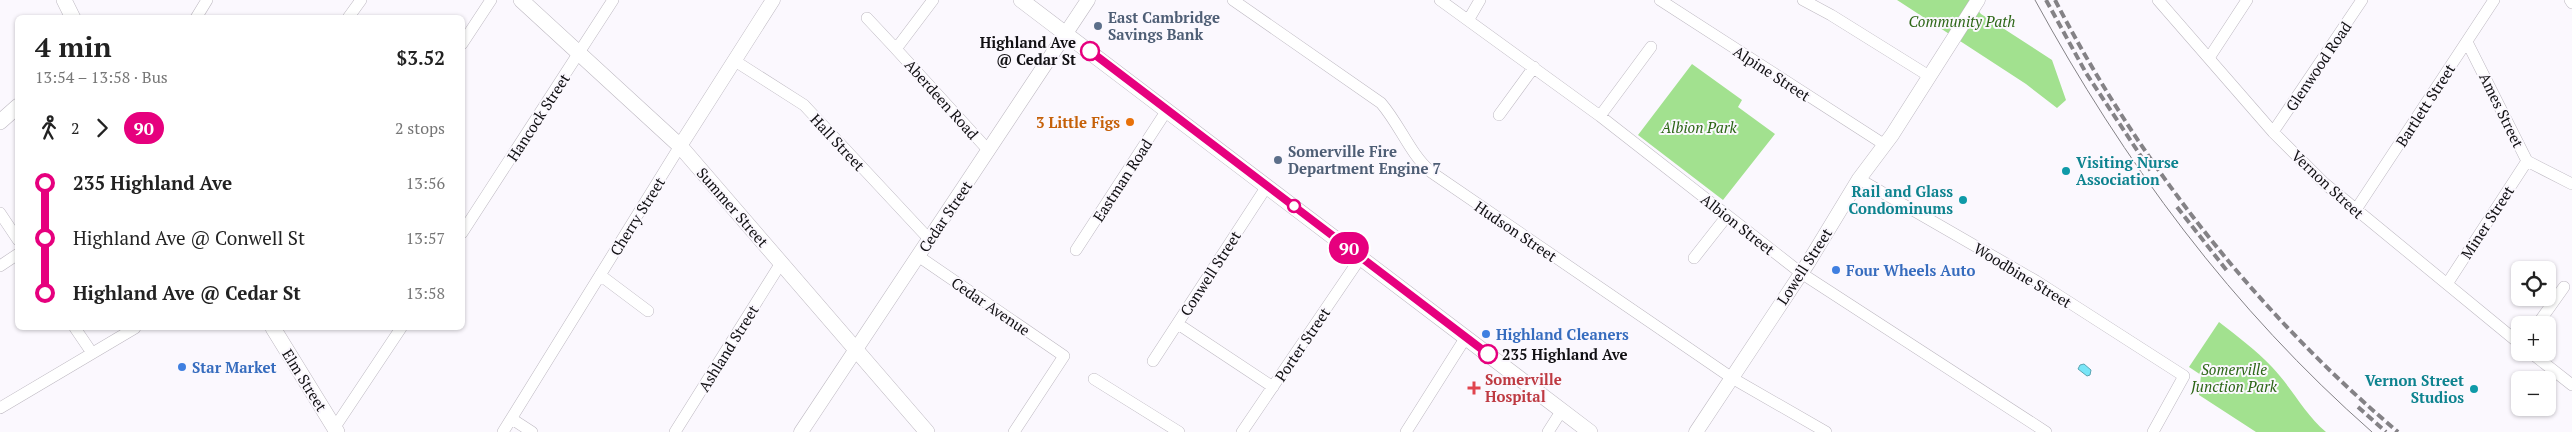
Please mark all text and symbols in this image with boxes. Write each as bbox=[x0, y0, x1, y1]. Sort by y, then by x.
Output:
place label: East Cambridge Savings Bank bbox=[1108, 7, 1220, 44]
park label: Community Path bbox=[1909, 11, 2015, 31]
street label: Glenwood Road bbox=[2281, 17, 2355, 115]
marker: East Cambridge Savings Bank bbox=[1092, 20, 1104, 32]
text: 4 min bbox=[35, 28, 112, 65]
place label: Highland Ave @ Cedar St bbox=[980, 32, 1076, 69]
marker: Highland Ave @ Cedar St bbox=[1080, 41, 1100, 61]
street label: Alpine Street bbox=[1730, 41, 1815, 106]
text: $3.52 bbox=[396, 45, 445, 70]
street label: Aberdeen Road bbox=[901, 55, 983, 143]
street label: Bartlett Street bbox=[2391, 59, 2459, 150]
text: 13:54 – 13:58 · Bus bbox=[35, 66, 168, 88]
street label: Hancock Street bbox=[502, 69, 574, 165]
street label: Ames Street bbox=[2475, 69, 2529, 151]
street label: Hall Street bbox=[806, 109, 870, 175]
place label: 3 Little Figs bbox=[1036, 112, 1120, 132]
icon: walk bbox=[35, 114, 63, 142]
icon: forward bbox=[88, 114, 116, 142]
text: 90 bbox=[134, 116, 154, 140]
marker: 3 Little Figs bbox=[1124, 116, 1136, 128]
text: 2 bbox=[71, 117, 80, 139]
text: 2 stops bbox=[395, 117, 445, 139]
park label: Albion Park bbox=[1660, 117, 1738, 137]
street label: Eastman Road bbox=[1088, 135, 1156, 225]
place label: Somerville Fire Department Engine 7 bbox=[1288, 141, 1441, 178]
street label: Vernon Street bbox=[2288, 145, 2369, 223]
place label: Visiting Nurse Association bbox=[2076, 152, 2179, 189]
marker: Somerville Fire Department Engine 7 bbox=[1272, 154, 1284, 166]
street label: Summer Street bbox=[693, 163, 773, 251]
marker: Visiting Nurse Association bbox=[2060, 165, 2072, 177]
text: 235 Highland Ave bbox=[73, 170, 232, 195]
text: 13:56 bbox=[406, 172, 445, 194]
street label: Cherry Street bbox=[605, 173, 669, 259]
street label: Cedar Street bbox=[914, 176, 977, 256]
place label: Rail and Glass Condominums bbox=[1849, 181, 1953, 218]
street label: Miner Street bbox=[2456, 181, 2518, 262]
street label: Albion Street bbox=[1697, 189, 1779, 259]
marker: Rail and Glass Condominums bbox=[1957, 194, 1969, 206]
street label: Hudson Street bbox=[1471, 196, 1561, 266]
unlabelled marker bbox=[1287, 199, 1301, 213]
street label: Lowell Street bbox=[1772, 224, 1836, 308]
text: Highland Ave @ Conwell St bbox=[73, 225, 305, 250]
street label: Conwell Street bbox=[1175, 226, 1245, 319]
text: 13:57 bbox=[406, 227, 445, 249]
line badge: 90 bbox=[1326, 232, 1372, 264]
text: 90 bbox=[1339, 236, 1359, 260]
street label: Woodbine Street bbox=[1970, 238, 2076, 312]
place label: Four Wheels Auto bbox=[1846, 260, 1975, 280]
map controls bbox=[2511, 261, 2556, 416]
button: locate bbox=[2511, 261, 2556, 306]
marker: Four Wheels Auto bbox=[1830, 264, 1842, 276]
street label: Cedar Avenue bbox=[948, 272, 1034, 340]
text: Highland Ave @ Cedar St bbox=[73, 280, 301, 305]
text: 13:58 bbox=[406, 282, 445, 304]
street label: Ashland Street bbox=[693, 301, 763, 395]
street label: Porter Street bbox=[1270, 303, 1334, 385]
button: + bbox=[2511, 316, 2556, 361]
place label: Highland Cleaners bbox=[1496, 324, 1629, 344]
marker: Highland Cleaners bbox=[1480, 328, 1492, 340]
marker: 235 Highland Ave bbox=[1478, 344, 1498, 364]
place label: 235 Highland Ave bbox=[1502, 344, 1628, 364]
street label: Elm Street bbox=[278, 345, 332, 415]
place label: Star Market bbox=[192, 357, 277, 377]
park label: Somerville Junction Park bbox=[2190, 359, 2278, 396]
marker: Star Market bbox=[176, 361, 188, 373]
place label: Somerville Hospital bbox=[1485, 369, 1562, 406]
place label: Vernon Street Studios bbox=[2365, 370, 2464, 407]
button: − bbox=[2511, 371, 2556, 416]
marker: Somerville Hospital bbox=[1467, 381, 1481, 395]
marker: Vernon Street Studios bbox=[2468, 383, 2480, 395]

